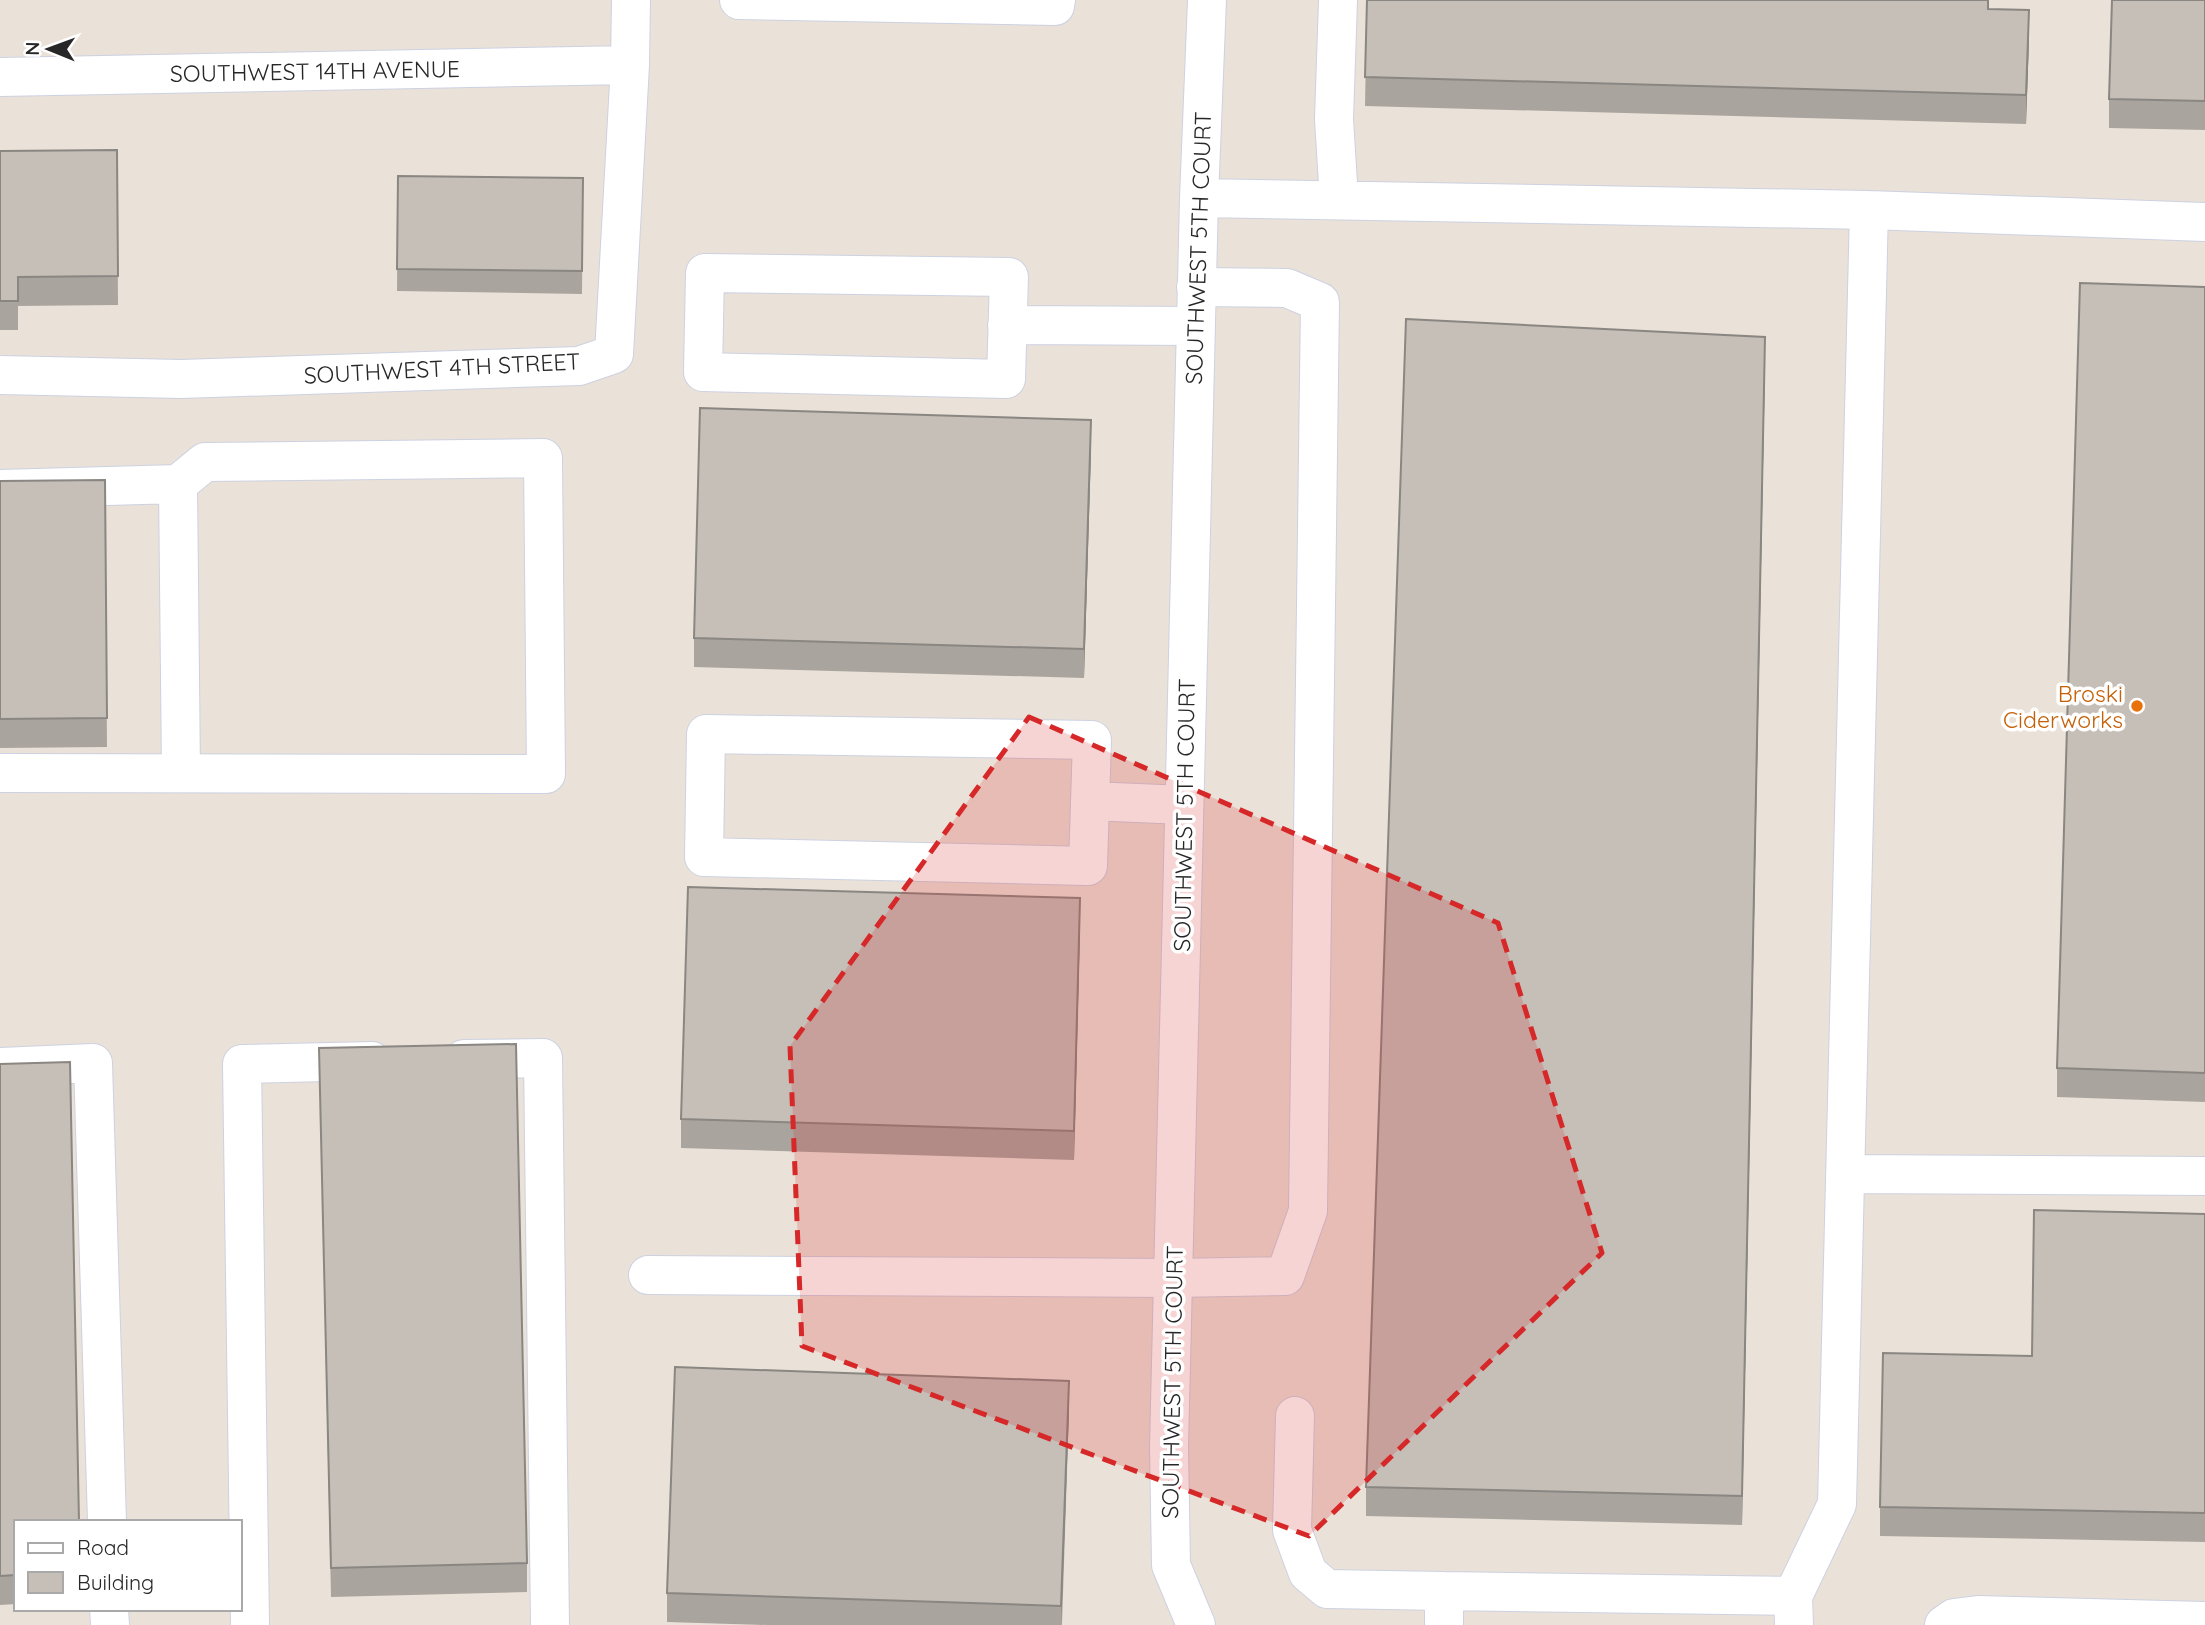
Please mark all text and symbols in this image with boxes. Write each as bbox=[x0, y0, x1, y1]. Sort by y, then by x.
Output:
north arrow bbox=[14, 14, 84, 84]
text: N bbox=[20, 42, 44, 56]
street label: SOUTHWEST 14TH AVENUE bbox=[170, 54, 460, 88]
street label: SOUTHWEST 5TH COURT bbox=[1179, 111, 1217, 385]
street label: SOUTHWEST 4TH STREET bbox=[303, 346, 581, 390]
street label: SOUTHWEST 5TH COURT bbox=[1167, 678, 1201, 952]
place label: Broski Ciderworks bbox=[2003, 679, 2123, 734]
marker: Broski Ciderworks bbox=[2129, 698, 2145, 714]
street label: SOUTHWEST 5TH COURT bbox=[1155, 1245, 1189, 1519]
legend bbox=[14, 1520, 242, 1611]
text: Road bbox=[77, 1534, 129, 1560]
text: Building bbox=[77, 1569, 154, 1595]

